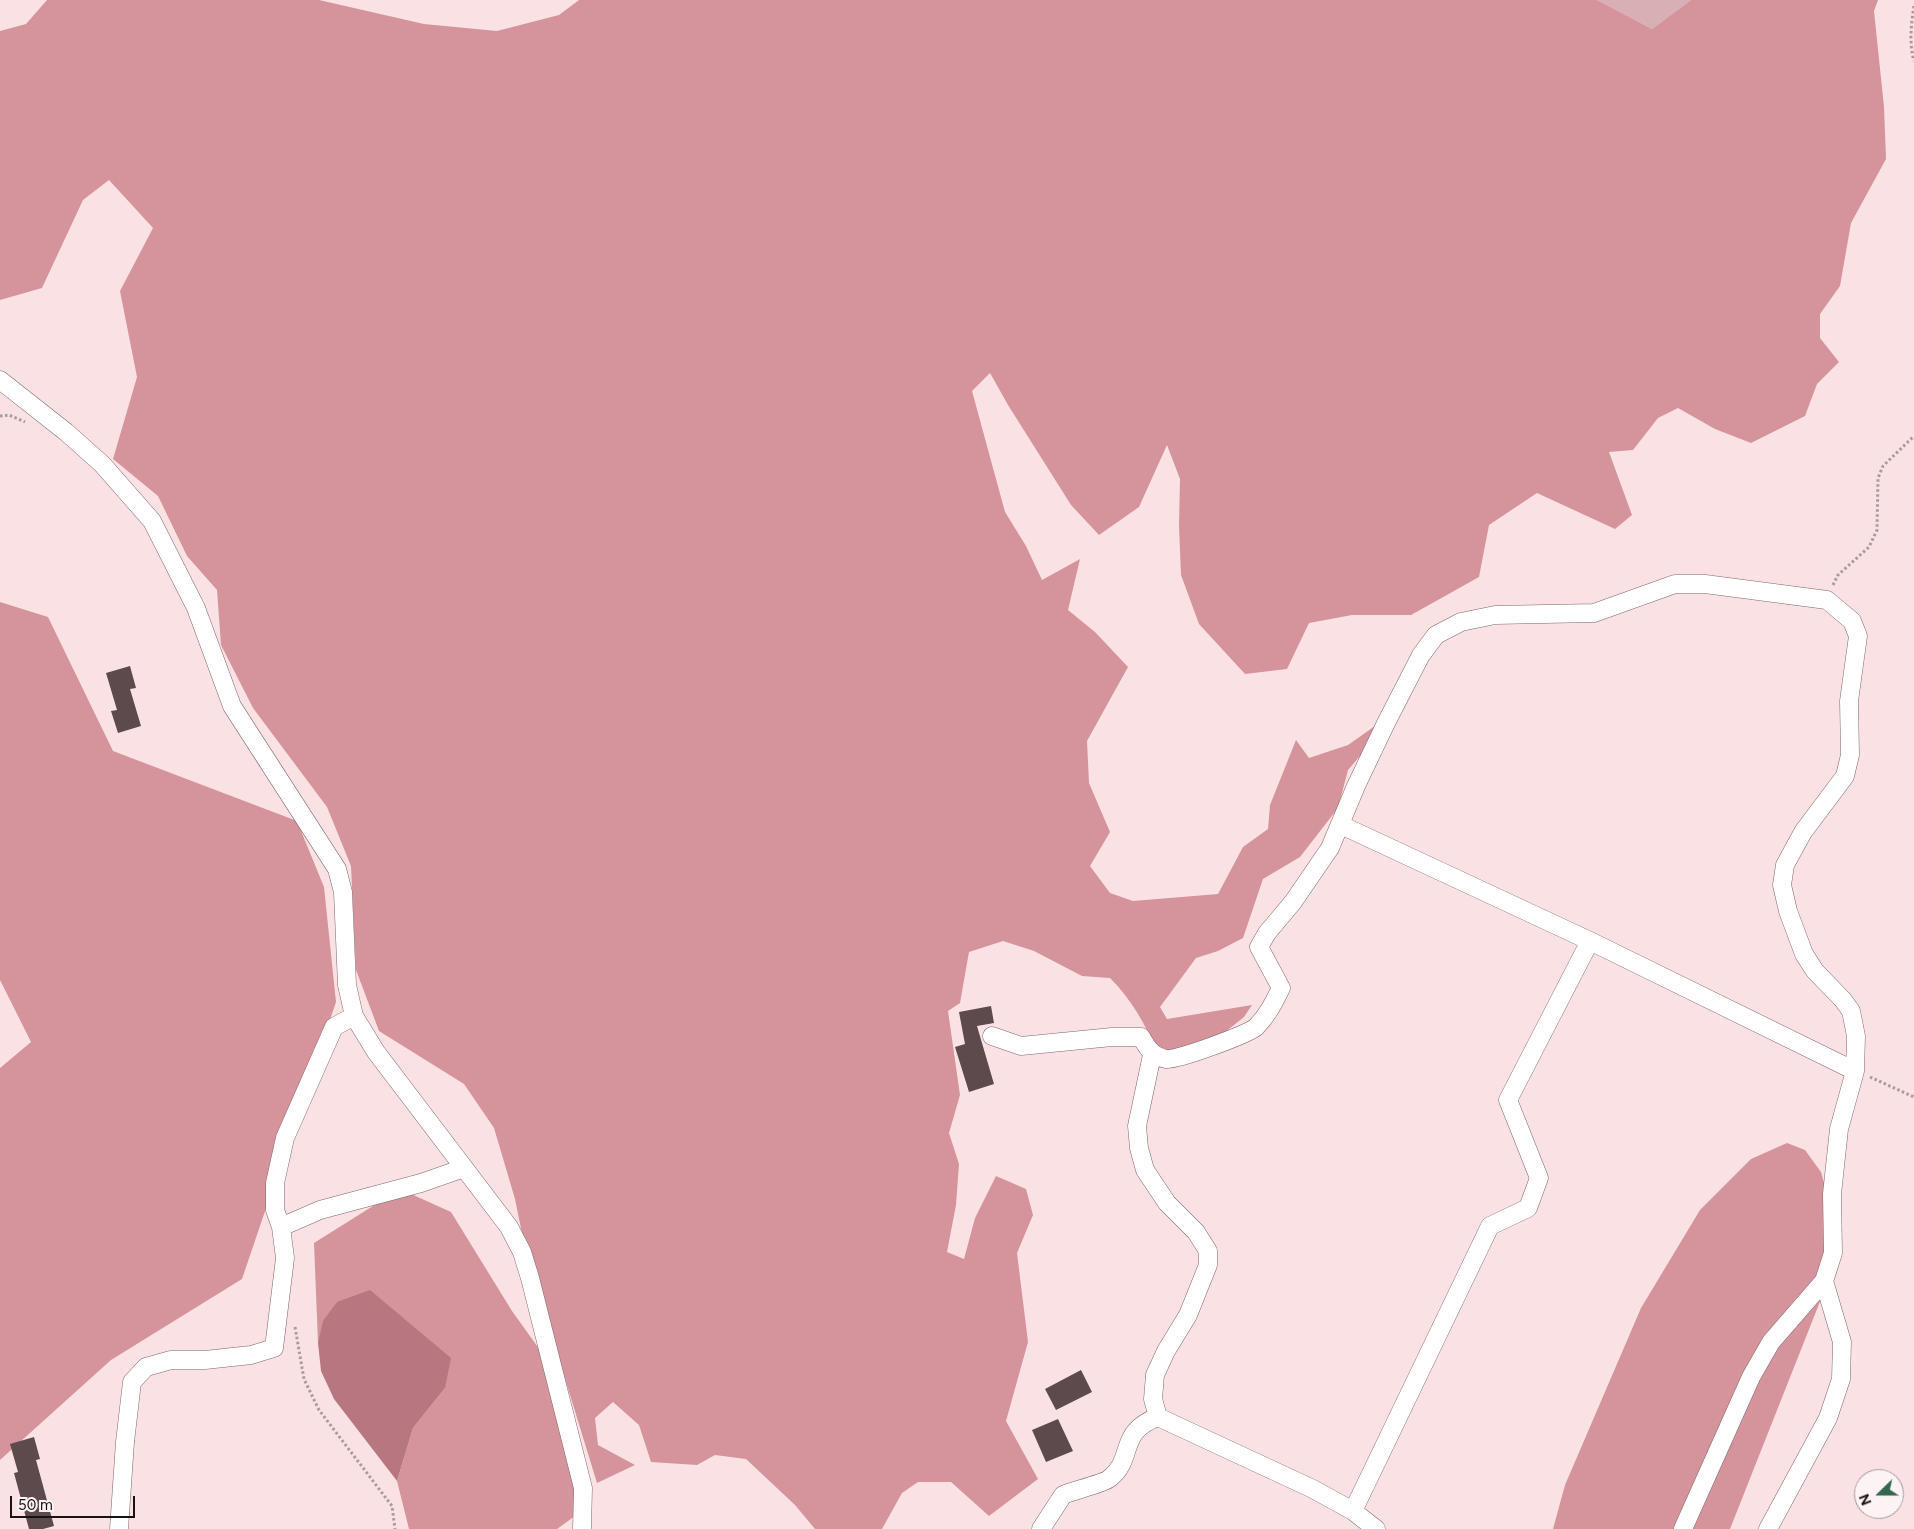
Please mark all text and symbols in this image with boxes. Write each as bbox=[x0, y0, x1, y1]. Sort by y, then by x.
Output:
north arrow bbox=[1854, 1469, 1904, 1519]
scale bar bbox=[12, 1486, 138, 1518]
text: N bbox=[1856, 1491, 1875, 1508]
text: 50 m bbox=[18, 1496, 53, 1514]

